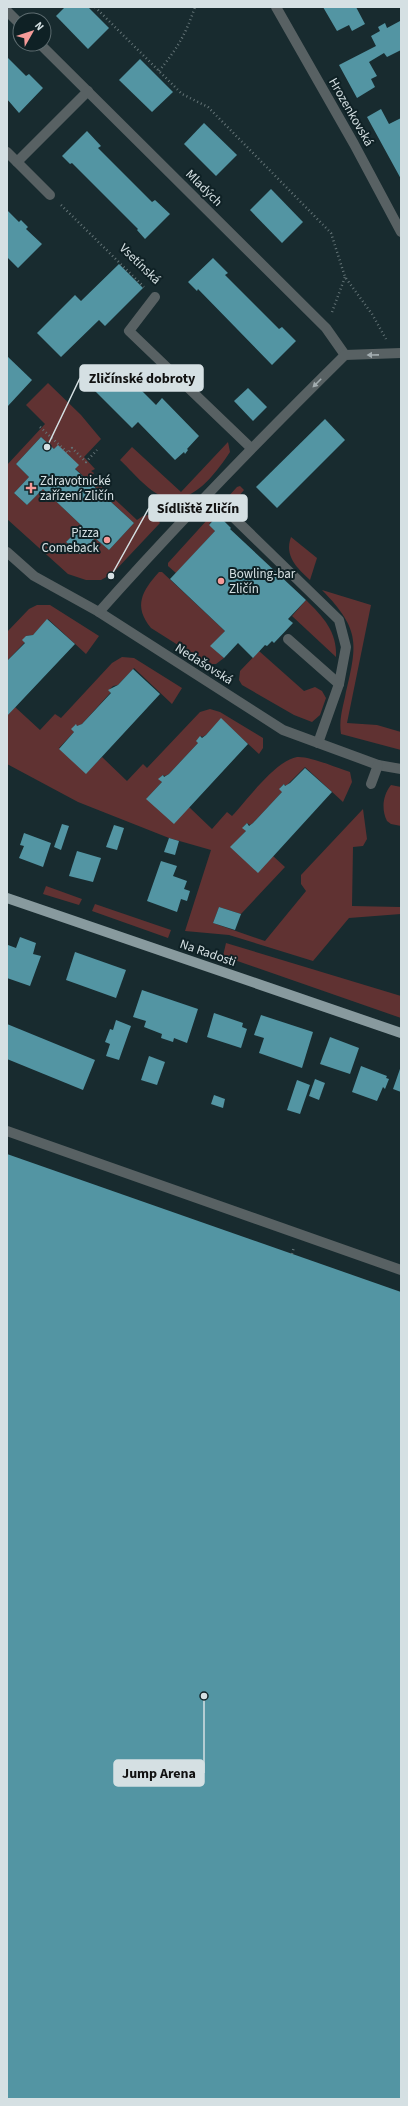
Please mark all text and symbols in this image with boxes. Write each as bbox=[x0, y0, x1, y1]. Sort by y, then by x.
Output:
north arrow bbox=[12, 12, 52, 52]
text: N bbox=[31, 18, 48, 34]
street label: Hrozenkovská bbox=[324, 74, 378, 150]
street label: Mladých bbox=[182, 166, 226, 210]
street label: Vsetínská bbox=[115, 240, 165, 288]
one-way arrow bbox=[367, 351, 379, 358]
callout: Zličínské dobroty bbox=[80, 365, 203, 391]
text: Zličínské dobroty bbox=[89, 369, 196, 389]
one-way arrow bbox=[312, 378, 322, 388]
place label: Zdravotnické zařízení Zličín bbox=[40, 472, 114, 505]
marker: Zdravotnické zařízení Zličín bbox=[25, 482, 37, 494]
callout: Sídliště Zličín bbox=[149, 495, 247, 521]
text: Sídliště Zličín bbox=[157, 499, 239, 519]
place label: Pizza Comeback bbox=[41, 524, 100, 557]
marker: Pizza Comeback bbox=[102, 535, 112, 545]
place label: Bowling-bar Zličín bbox=[229, 565, 296, 598]
marker: Bowling-bar Zličín bbox=[216, 576, 226, 586]
street label: Nedašovská bbox=[171, 639, 237, 689]
street label: Na Radosti bbox=[177, 935, 239, 971]
callout: Jump Arena bbox=[114, 1760, 204, 1786]
text: Jump Arena bbox=[122, 1764, 196, 1784]

